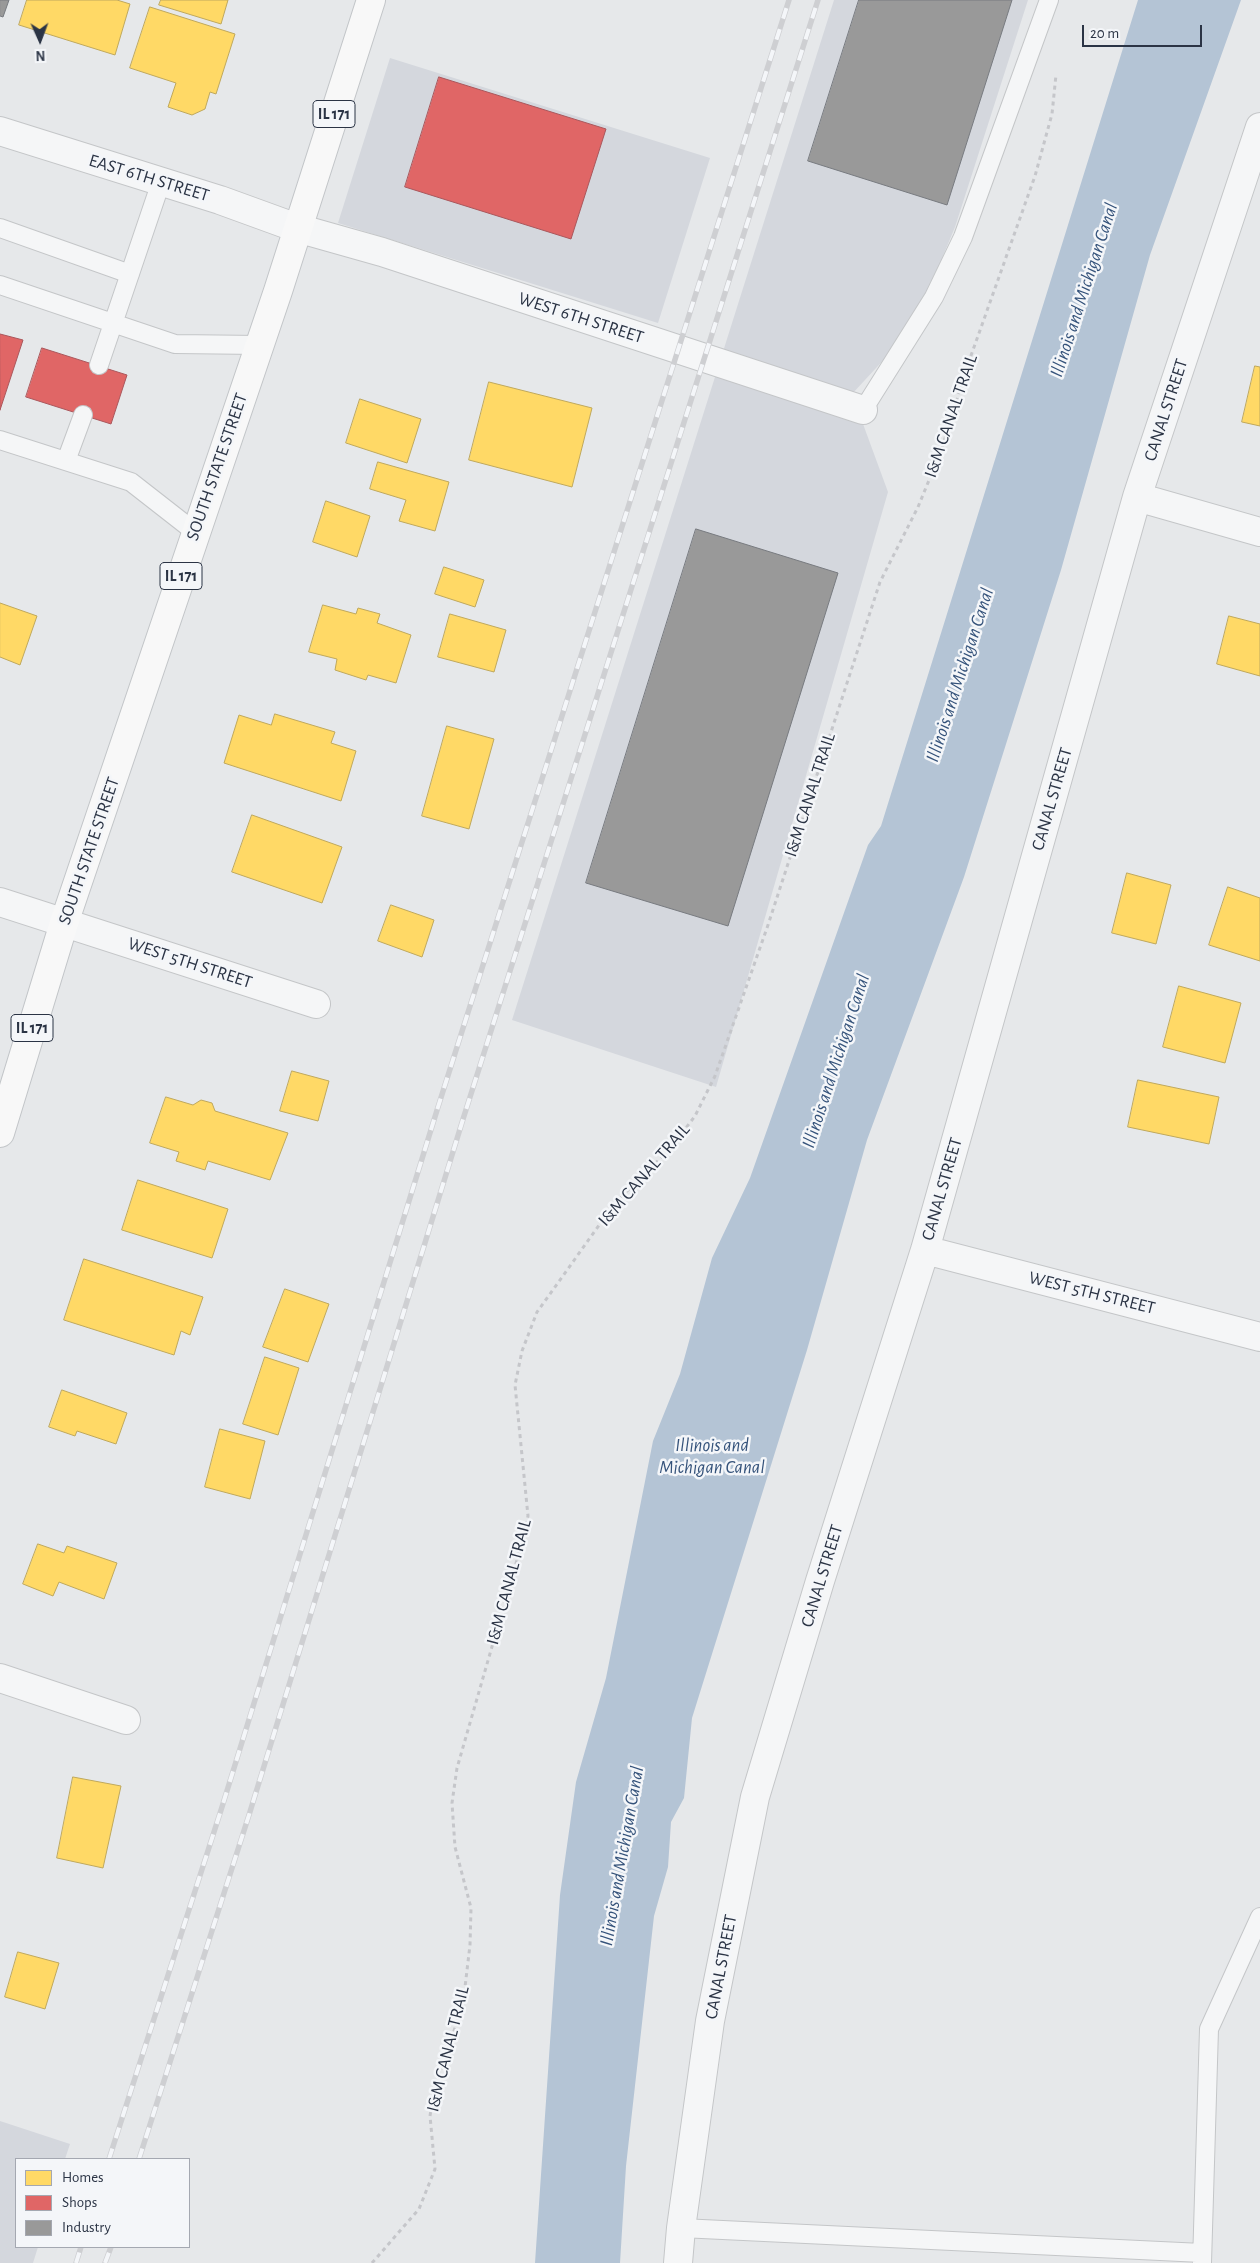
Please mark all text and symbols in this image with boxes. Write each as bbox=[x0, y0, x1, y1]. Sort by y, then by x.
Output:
north arrow bbox=[15, 15, 65, 65]
scale bar bbox=[1085, 15, 1205, 47]
text: 20 m bbox=[1090, 26, 1119, 41]
text: N bbox=[35, 48, 46, 62]
road number: IL 171 bbox=[313, 100, 355, 128]
street label: EAST 6TH STREET bbox=[86, 149, 212, 207]
water label: Illinois and Michigan Canal bbox=[1045, 200, 1123, 380]
street label: WEST 6TH STREET bbox=[516, 288, 646, 348]
street label: I&M CANAL TRAIL bbox=[920, 352, 982, 480]
street label: CANAL STREET bbox=[1139, 356, 1193, 464]
street label: SOUTH STATE STREET bbox=[182, 390, 252, 544]
road number: IL 171 bbox=[160, 562, 202, 590]
water label: Illinois and Michigan Canal bbox=[921, 585, 999, 765]
street label: I&M CANAL TRAIL bbox=[780, 730, 840, 860]
street label: CANAL STREET bbox=[1027, 745, 1077, 853]
street label: SOUTH STATE STREET bbox=[54, 774, 124, 928]
street label: WEST 5TH STREET bbox=[125, 933, 255, 993]
water label: Illinois and Michigan Canal bbox=[797, 971, 875, 1151]
road number: IL 171 bbox=[11, 1014, 53, 1042]
street label: I&M CANAL TRAIL bbox=[594, 1119, 694, 1231]
street label: CANAL STREET bbox=[917, 1135, 967, 1243]
street label: WEST 5TH STREET bbox=[1027, 1267, 1157, 1319]
water label: Illinois and Michigan Canal bbox=[659, 1434, 765, 1478]
street label: I&M CANAL TRAIL bbox=[482, 1517, 536, 1647]
street label: CANAL STREET bbox=[796, 1522, 848, 1630]
water label: Illinois and Michigan Canal bbox=[595, 1764, 649, 1948]
street label: CANAL STREET bbox=[700, 1913, 742, 2021]
street label: I&M CANAL TRAIL bbox=[422, 1984, 474, 2114]
legend bbox=[15, 2158, 190, 2248]
text: Homes bbox=[62, 2170, 104, 2185]
text: Shops bbox=[62, 2195, 97, 2210]
text: Industry bbox=[62, 2220, 111, 2235]

